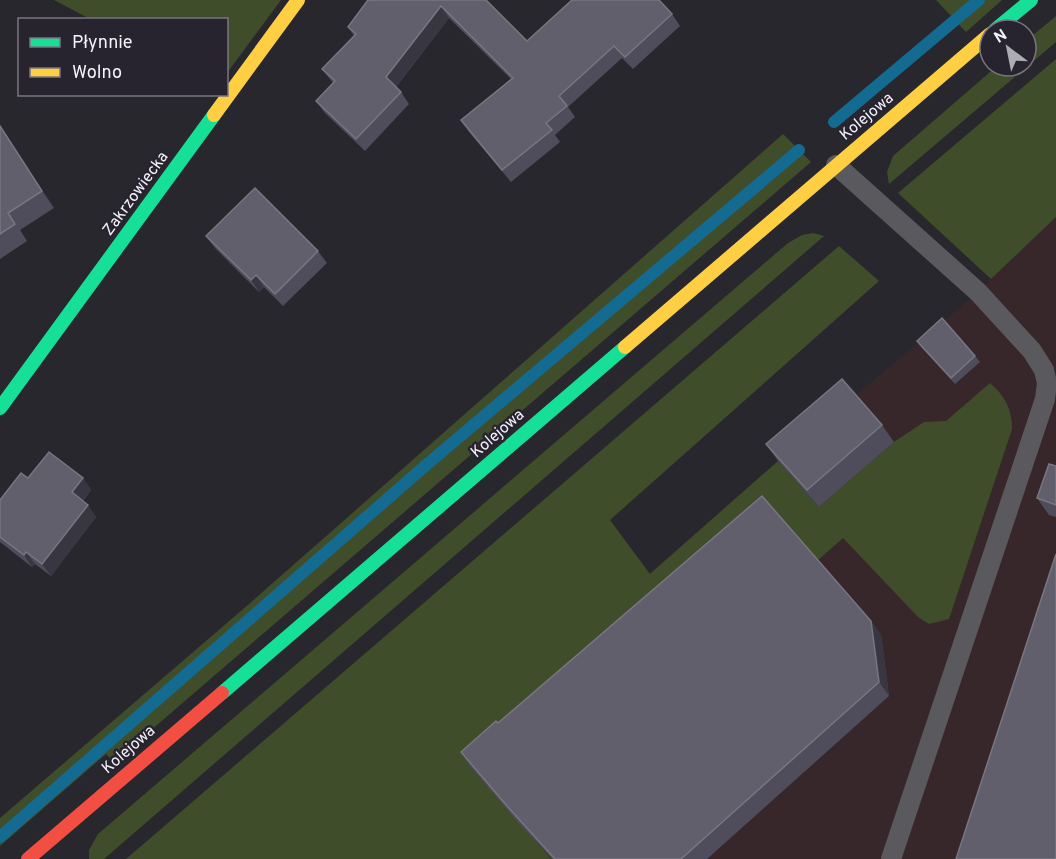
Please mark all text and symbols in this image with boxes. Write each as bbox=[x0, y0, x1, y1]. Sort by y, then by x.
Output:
legend bbox=[18, 18, 228, 96]
north arrow bbox=[978, 18, 1038, 78]
text: N bbox=[991, 25, 1011, 49]
text: Płynnie bbox=[72, 32, 133, 55]
text: Wolno bbox=[72, 62, 122, 85]
street label: Kolejowa bbox=[836, 89, 898, 145]
street label: Zakrzowiecka bbox=[99, 148, 173, 240]
street label: Kolejowa bbox=[467, 405, 529, 463]
street label: Kolejowa bbox=[98, 721, 160, 779]

